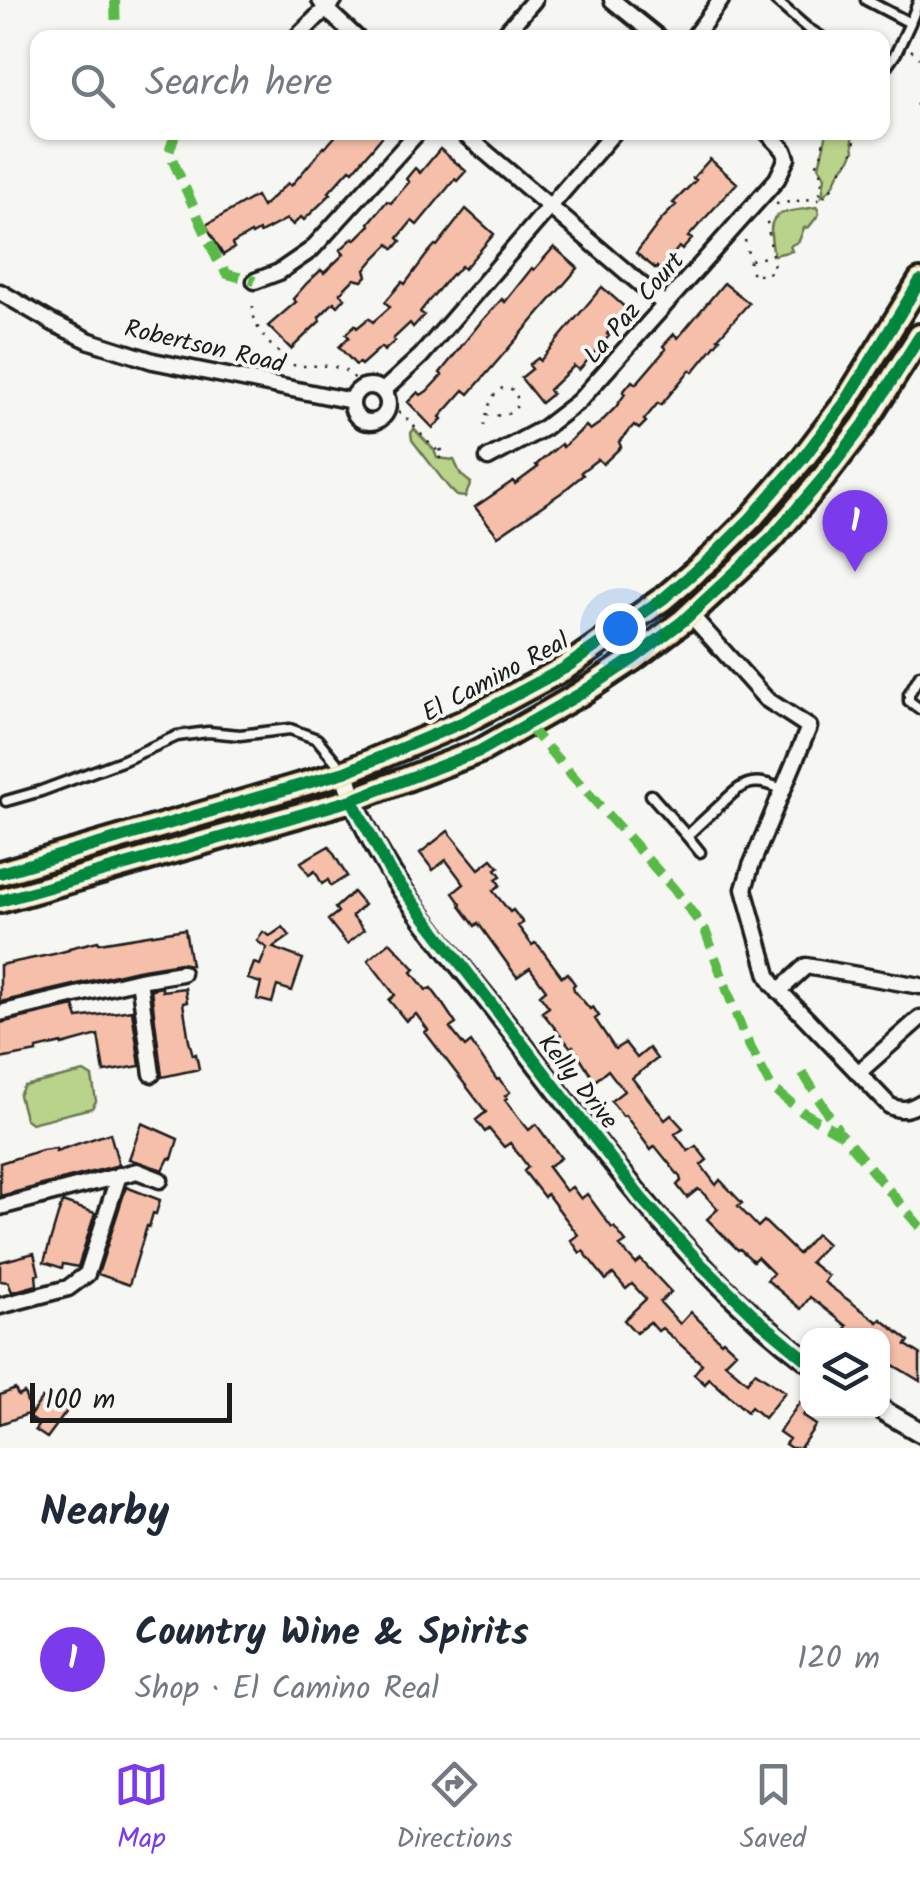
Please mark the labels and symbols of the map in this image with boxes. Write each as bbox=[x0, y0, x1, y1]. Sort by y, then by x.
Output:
street label: La Paz Court bbox=[574, 243, 695, 374]
street label: Robertson Road bbox=[120, 309, 290, 385]
pin: 1 bbox=[822, 490, 888, 572]
your location bbox=[595, 603, 646, 654]
street label: El Camino Real bbox=[415, 622, 577, 733]
street label: Kelly Drive bbox=[527, 1026, 628, 1139]
scale bar bbox=[30, 1378, 232, 1422]

